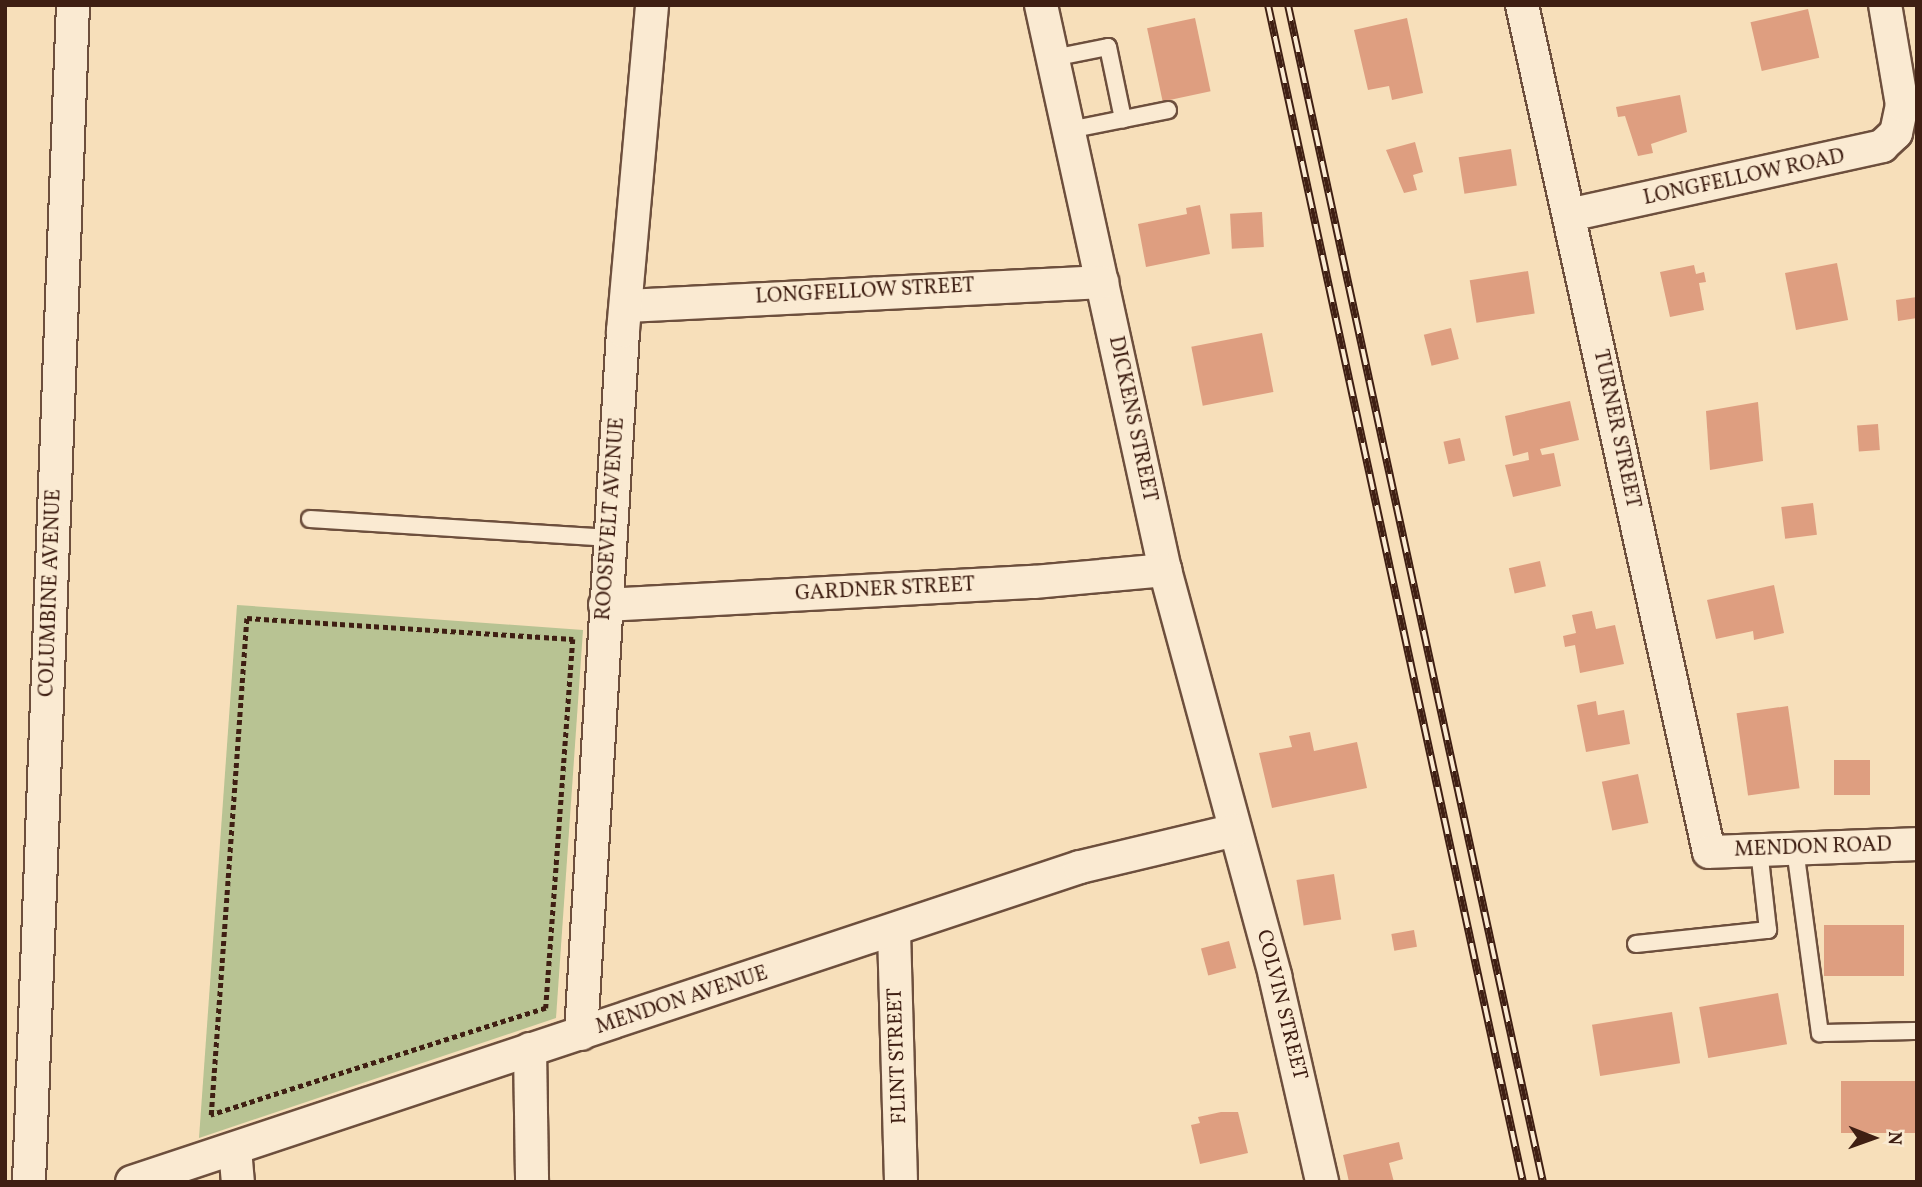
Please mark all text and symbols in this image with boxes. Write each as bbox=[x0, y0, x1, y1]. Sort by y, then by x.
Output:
street label: LONGFELLOW ROAD bbox=[1641, 144, 1847, 212]
street label: LONGFELLOW STREET bbox=[754, 274, 976, 310]
street label: DICKENS STREET bbox=[1102, 334, 1162, 504]
street label: TURNER STREET bbox=[1587, 347, 1645, 511]
street label: ROOSEVELT AVENUE bbox=[591, 416, 631, 622]
street label: COLUMBINE AVENUE bbox=[35, 489, 67, 697]
street label: GARDNER STREET bbox=[794, 573, 976, 607]
street label: MENDON ROAD bbox=[1734, 833, 1892, 863]
street label: COLVIN STREET bbox=[1250, 927, 1312, 1083]
street label: MENDON AVENUE bbox=[593, 961, 771, 1041]
street label: FLINT STREET bbox=[883, 987, 913, 1125]
north arrow bbox=[1838, 1103, 1908, 1173]
text: N bbox=[1881, 1131, 1907, 1145]

